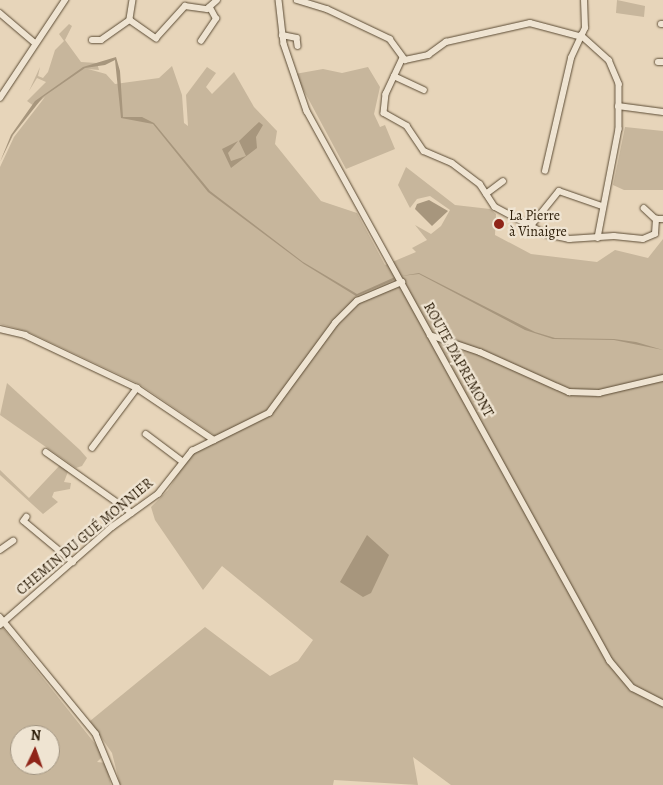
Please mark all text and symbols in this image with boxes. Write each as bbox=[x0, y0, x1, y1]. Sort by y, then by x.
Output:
place label: La Pierre à Vinaigre bbox=[509, 208, 567, 240]
marker: La Pierre à Vinaigre bbox=[493, 218, 505, 230]
street label: ROUTE D'APREMONT bbox=[420, 300, 496, 420]
street label: CHEMIN DU GUÉ MONNIER bbox=[13, 475, 157, 599]
north arrow bbox=[10, 725, 60, 775]
text: N bbox=[30, 726, 41, 745]

